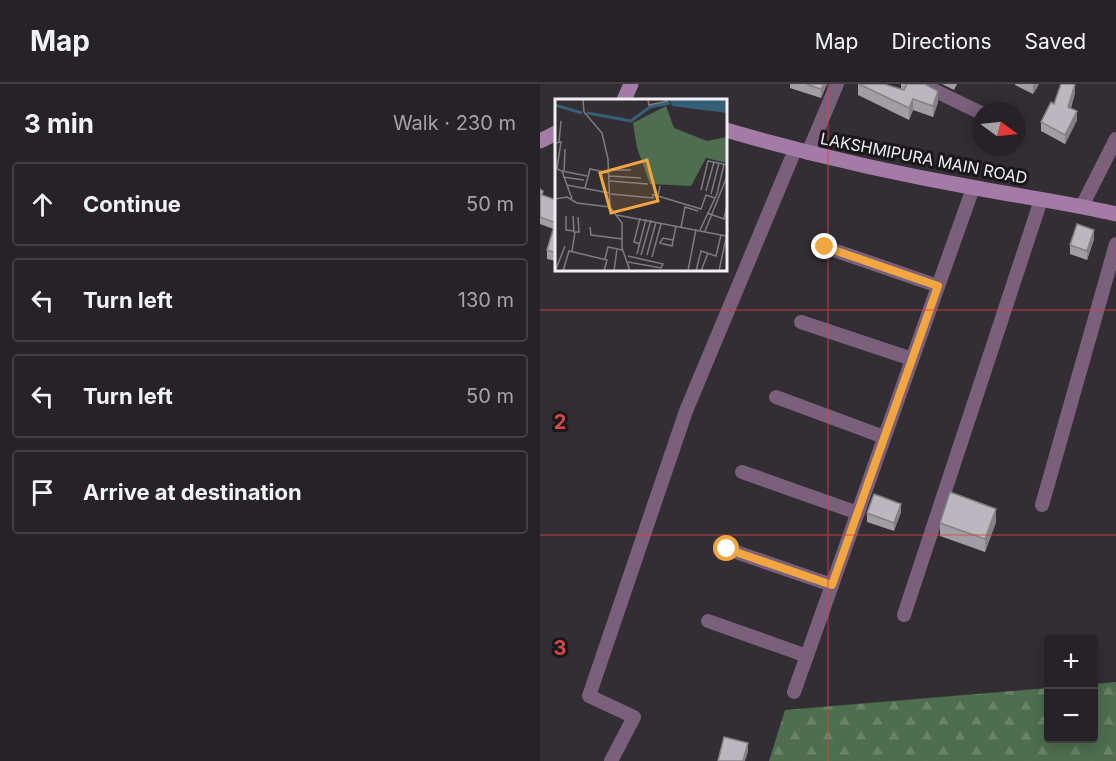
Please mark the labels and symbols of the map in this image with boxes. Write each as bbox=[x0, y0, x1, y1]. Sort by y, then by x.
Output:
inset map bbox=[555, 99, 728, 272]
north arrow bbox=[972, 102, 1026, 156]
street label: LAKSHMIPURA MAIN ROAD bbox=[819, 128, 1029, 188]
route end bbox=[811, 233, 837, 259]
text: 2 bbox=[554, 410, 566, 434]
route start bbox=[713, 535, 739, 561]
text: 3 bbox=[554, 636, 566, 660]

